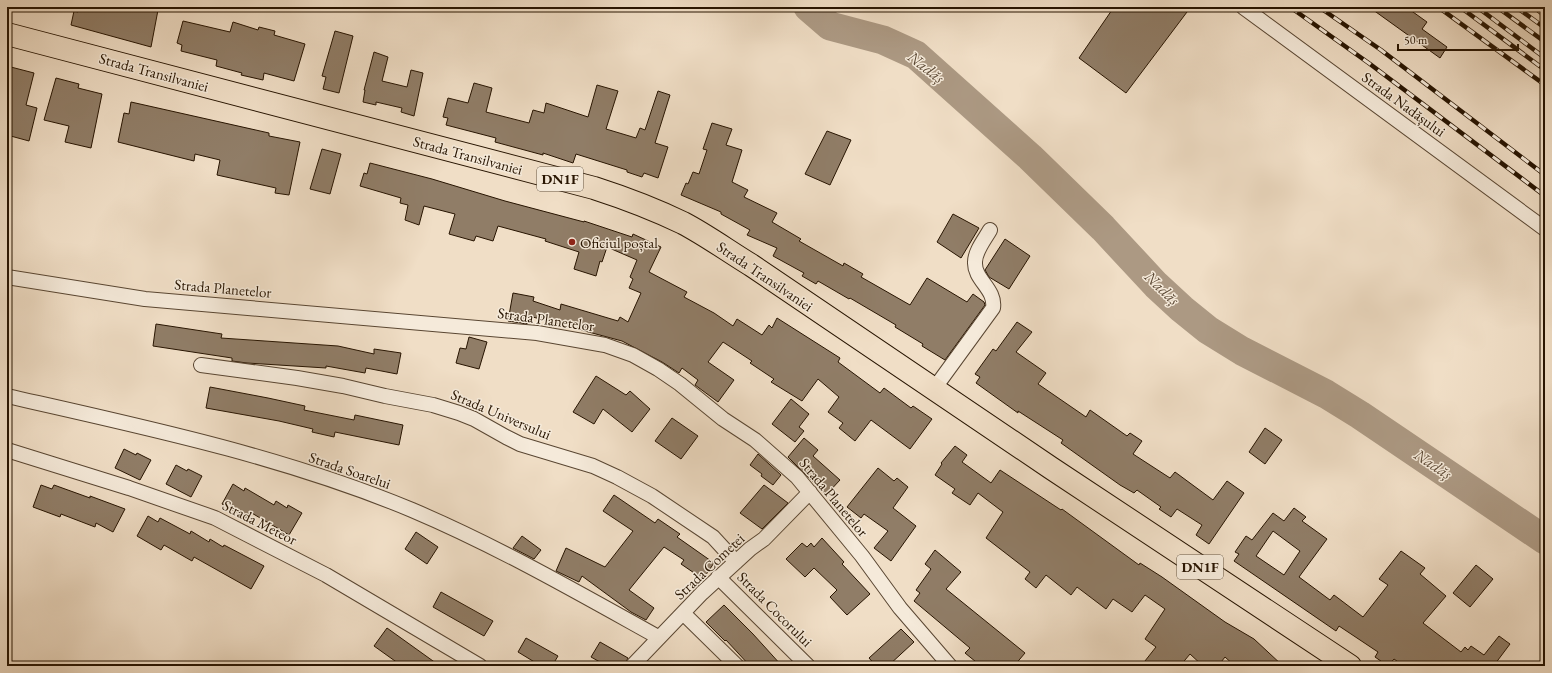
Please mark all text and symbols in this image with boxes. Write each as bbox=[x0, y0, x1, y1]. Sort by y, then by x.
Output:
scale bar bbox=[1398, 26, 1518, 52]
text: 50 m bbox=[1404, 32, 1428, 48]
water label: Nadăș bbox=[903, 46, 949, 88]
street label: Strada Transilvaniei bbox=[97, 48, 211, 96]
street label: Strada Nadășului bbox=[1359, 67, 1450, 141]
street label: Strada Transilvaniei bbox=[411, 131, 525, 179]
road number: DN1F bbox=[537, 167, 583, 191]
place label: Oficiul poștal bbox=[580, 233, 658, 252]
marker: Oficiul poștal bbox=[567, 237, 577, 247]
street label: Strada Transilvaniei bbox=[713, 237, 817, 315]
water label: Nadăș bbox=[1139, 266, 1184, 310]
street label: Strada Planetelor bbox=[174, 274, 272, 302]
street label: Strada Planetelor bbox=[496, 303, 596, 335]
street label: Strada Universului bbox=[448, 384, 554, 444]
water label: Nadăș bbox=[1409, 443, 1456, 484]
street label: Strada Soarelui bbox=[307, 447, 394, 493]
street label: Strada Planetelor bbox=[795, 454, 873, 540]
street label: Strada Meteor bbox=[220, 495, 300, 549]
street label: Strada Cometei bbox=[670, 528, 748, 603]
road number: DN1F bbox=[1177, 555, 1223, 579]
street label: Strada Cocorului bbox=[733, 567, 817, 651]

